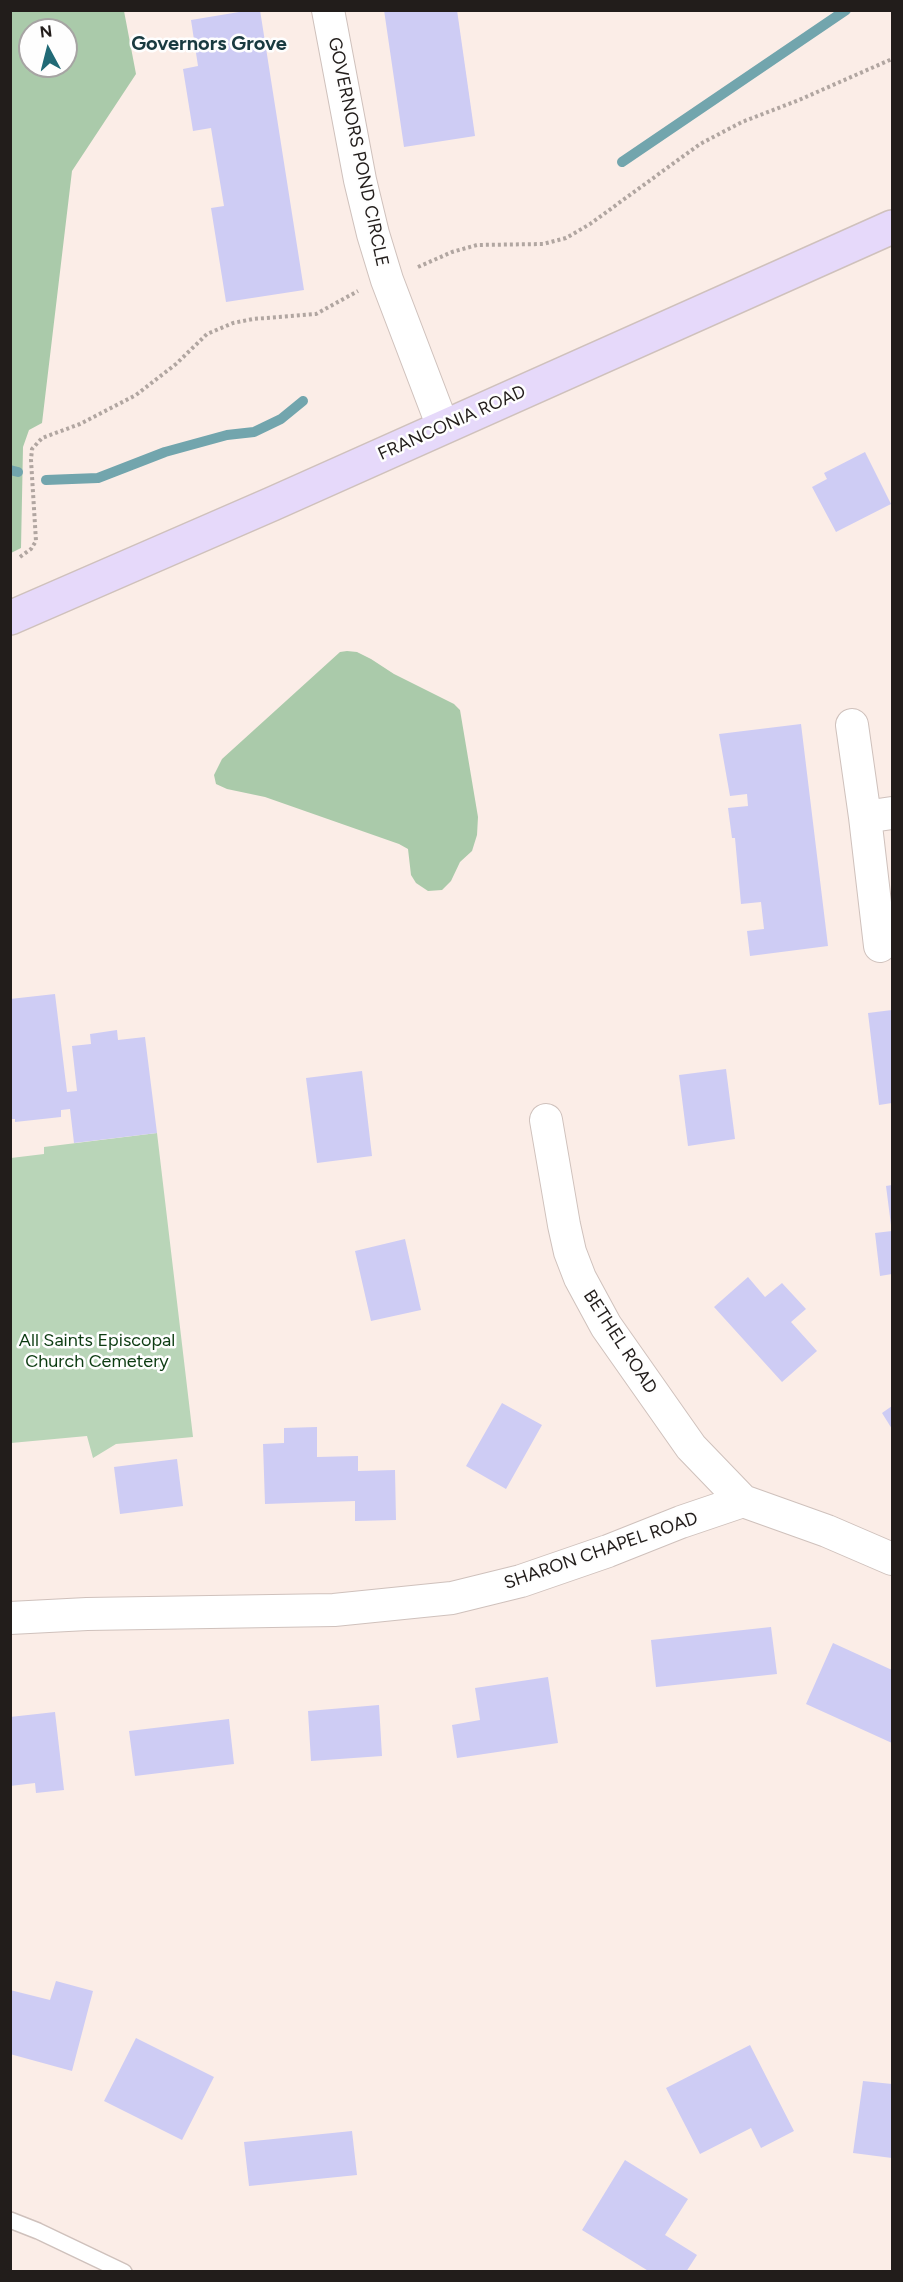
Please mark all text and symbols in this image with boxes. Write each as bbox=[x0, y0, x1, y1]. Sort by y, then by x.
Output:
north arrow bbox=[18, 18, 78, 78]
text: N bbox=[39, 21, 53, 42]
district label: Governors Grove bbox=[131, 32, 287, 56]
street label: GOVERNORS POND CIRCLE bbox=[323, 35, 393, 269]
street label: FRANCONIA ROAD bbox=[375, 381, 529, 465]
street label: BETHEL ROAD bbox=[578, 1286, 662, 1398]
park label: All Saints Episcopal Church Cemetery bbox=[19, 1330, 175, 1372]
street label: SHARON CHAPEL ROAD bbox=[501, 1508, 701, 1594]

